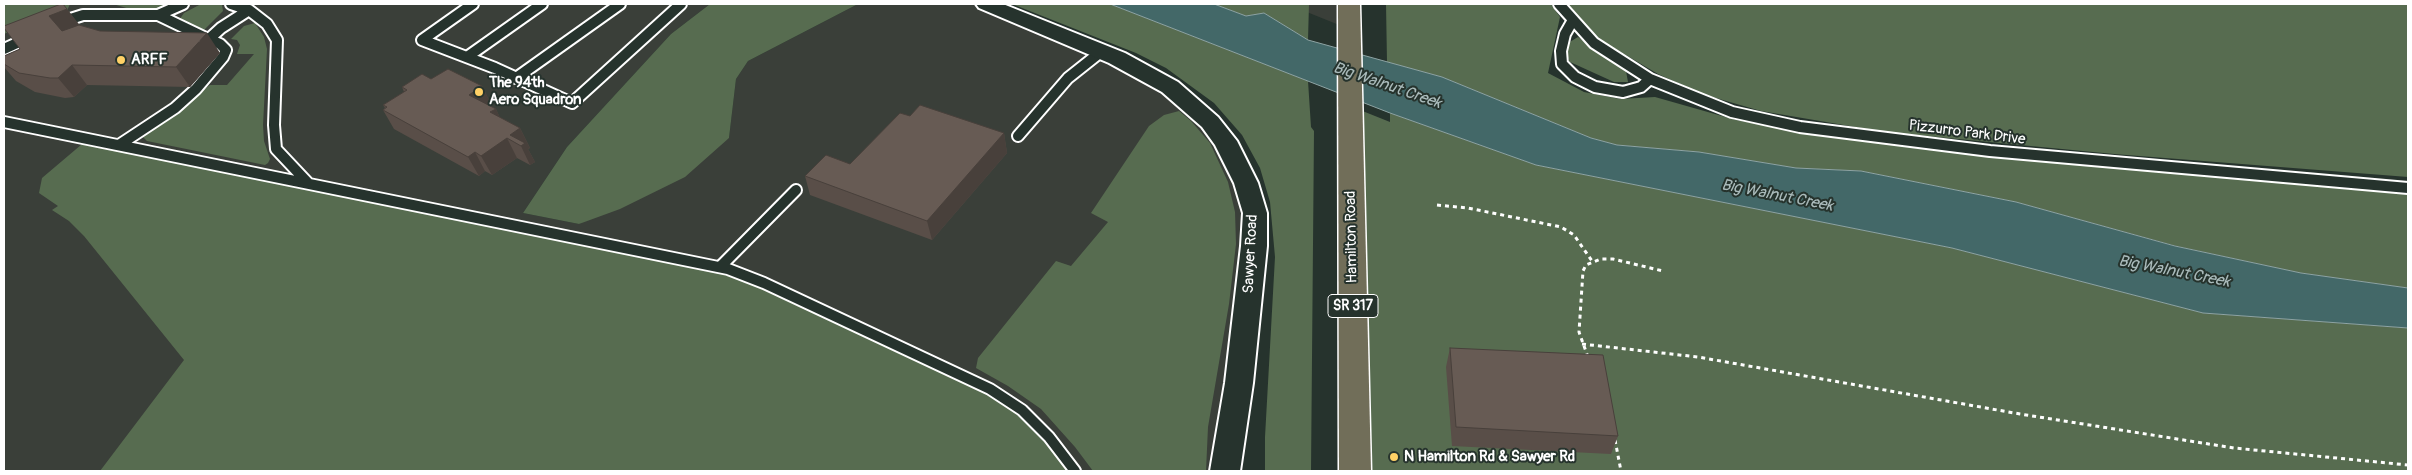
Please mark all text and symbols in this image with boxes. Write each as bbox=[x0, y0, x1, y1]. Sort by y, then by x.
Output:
place label: ARFF bbox=[131, 51, 167, 69]
marker: ARFF bbox=[115, 54, 127, 66]
water label: Big Walnut Creek bbox=[1330, 59, 1444, 113]
place label: The 94th Aero Squadron bbox=[489, 74, 582, 109]
marker: The 94th Aero Squadron bbox=[473, 86, 485, 98]
street label: Pizzurro Park Drive bbox=[1908, 117, 2026, 149]
water label: Big Walnut Creek bbox=[1720, 176, 1834, 216]
street label: Hamilton Road bbox=[1342, 190, 1362, 284]
street label: Sawyer Road bbox=[1240, 214, 1262, 294]
water label: Big Walnut Creek bbox=[2117, 252, 2231, 292]
road number: SR 317 bbox=[1328, 294, 1378, 318]
place label: N Hamilton Rd & Sawyer Rd bbox=[1404, 448, 1575, 466]
marker: N Hamilton Rd & Sawyer Rd bbox=[1388, 451, 1400, 463]

